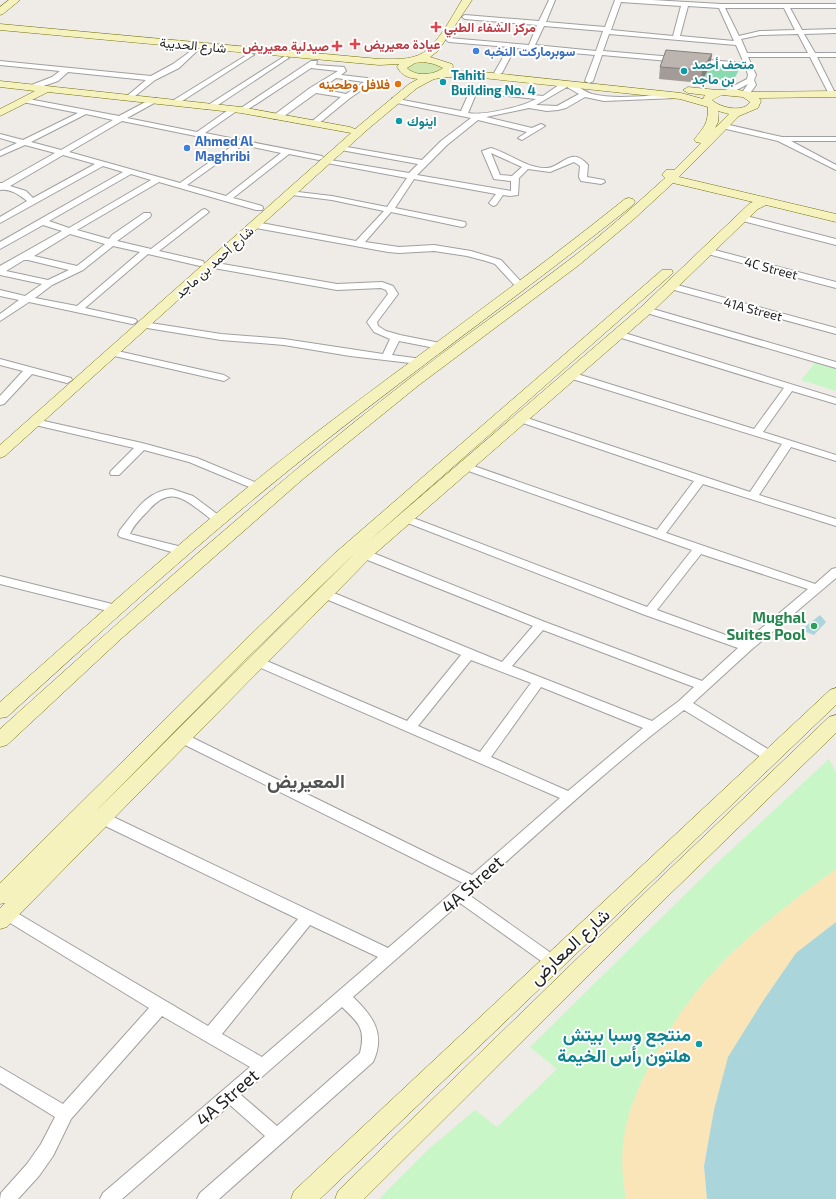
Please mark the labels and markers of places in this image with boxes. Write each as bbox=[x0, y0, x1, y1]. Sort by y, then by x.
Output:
place label: مركز الشفاء الطبي bbox=[444, 19, 536, 38]
marker: مركز الشفاء الطبي bbox=[431, 22, 441, 32]
place label: عيادة معيريض bbox=[364, 36, 441, 53]
place label: صيدلية معيريض bbox=[242, 38, 329, 55]
marker: عيادة معيريض bbox=[349, 38, 361, 50]
marker: صيدلية معيريض bbox=[332, 41, 342, 51]
place label: سوبرماركت النخبه bbox=[484, 43, 575, 60]
marker: سوبرماركت النخبه bbox=[471, 46, 481, 56]
place label: متحف أحمد بن ماجد bbox=[692, 56, 754, 87]
marker: متحف أحمد بن ماجد bbox=[679, 66, 689, 76]
place label: Tahiti Building No. 4 bbox=[451, 67, 536, 98]
place label: فلافل وطحينه bbox=[319, 76, 390, 93]
marker: Tahiti Building No. 4 bbox=[438, 77, 448, 87]
marker: فلافل وطحينه bbox=[393, 79, 403, 89]
place label: اينوك bbox=[407, 113, 437, 130]
marker: اينوك bbox=[394, 116, 404, 126]
place label: Ahmed Al Maghribi bbox=[195, 133, 254, 164]
marker: Ahmed Al Maghribi bbox=[182, 143, 192, 153]
place label: Mughal Suites Pool bbox=[727, 608, 806, 643]
marker: Mughal Suites Pool bbox=[809, 621, 819, 631]
place label: منتجع وسبا بيتش هلتون رأس الخيمة bbox=[557, 1023, 691, 1067]
marker: منتجع وسبا بيتش هلتون رأس الخيمة bbox=[694, 1039, 704, 1049]

